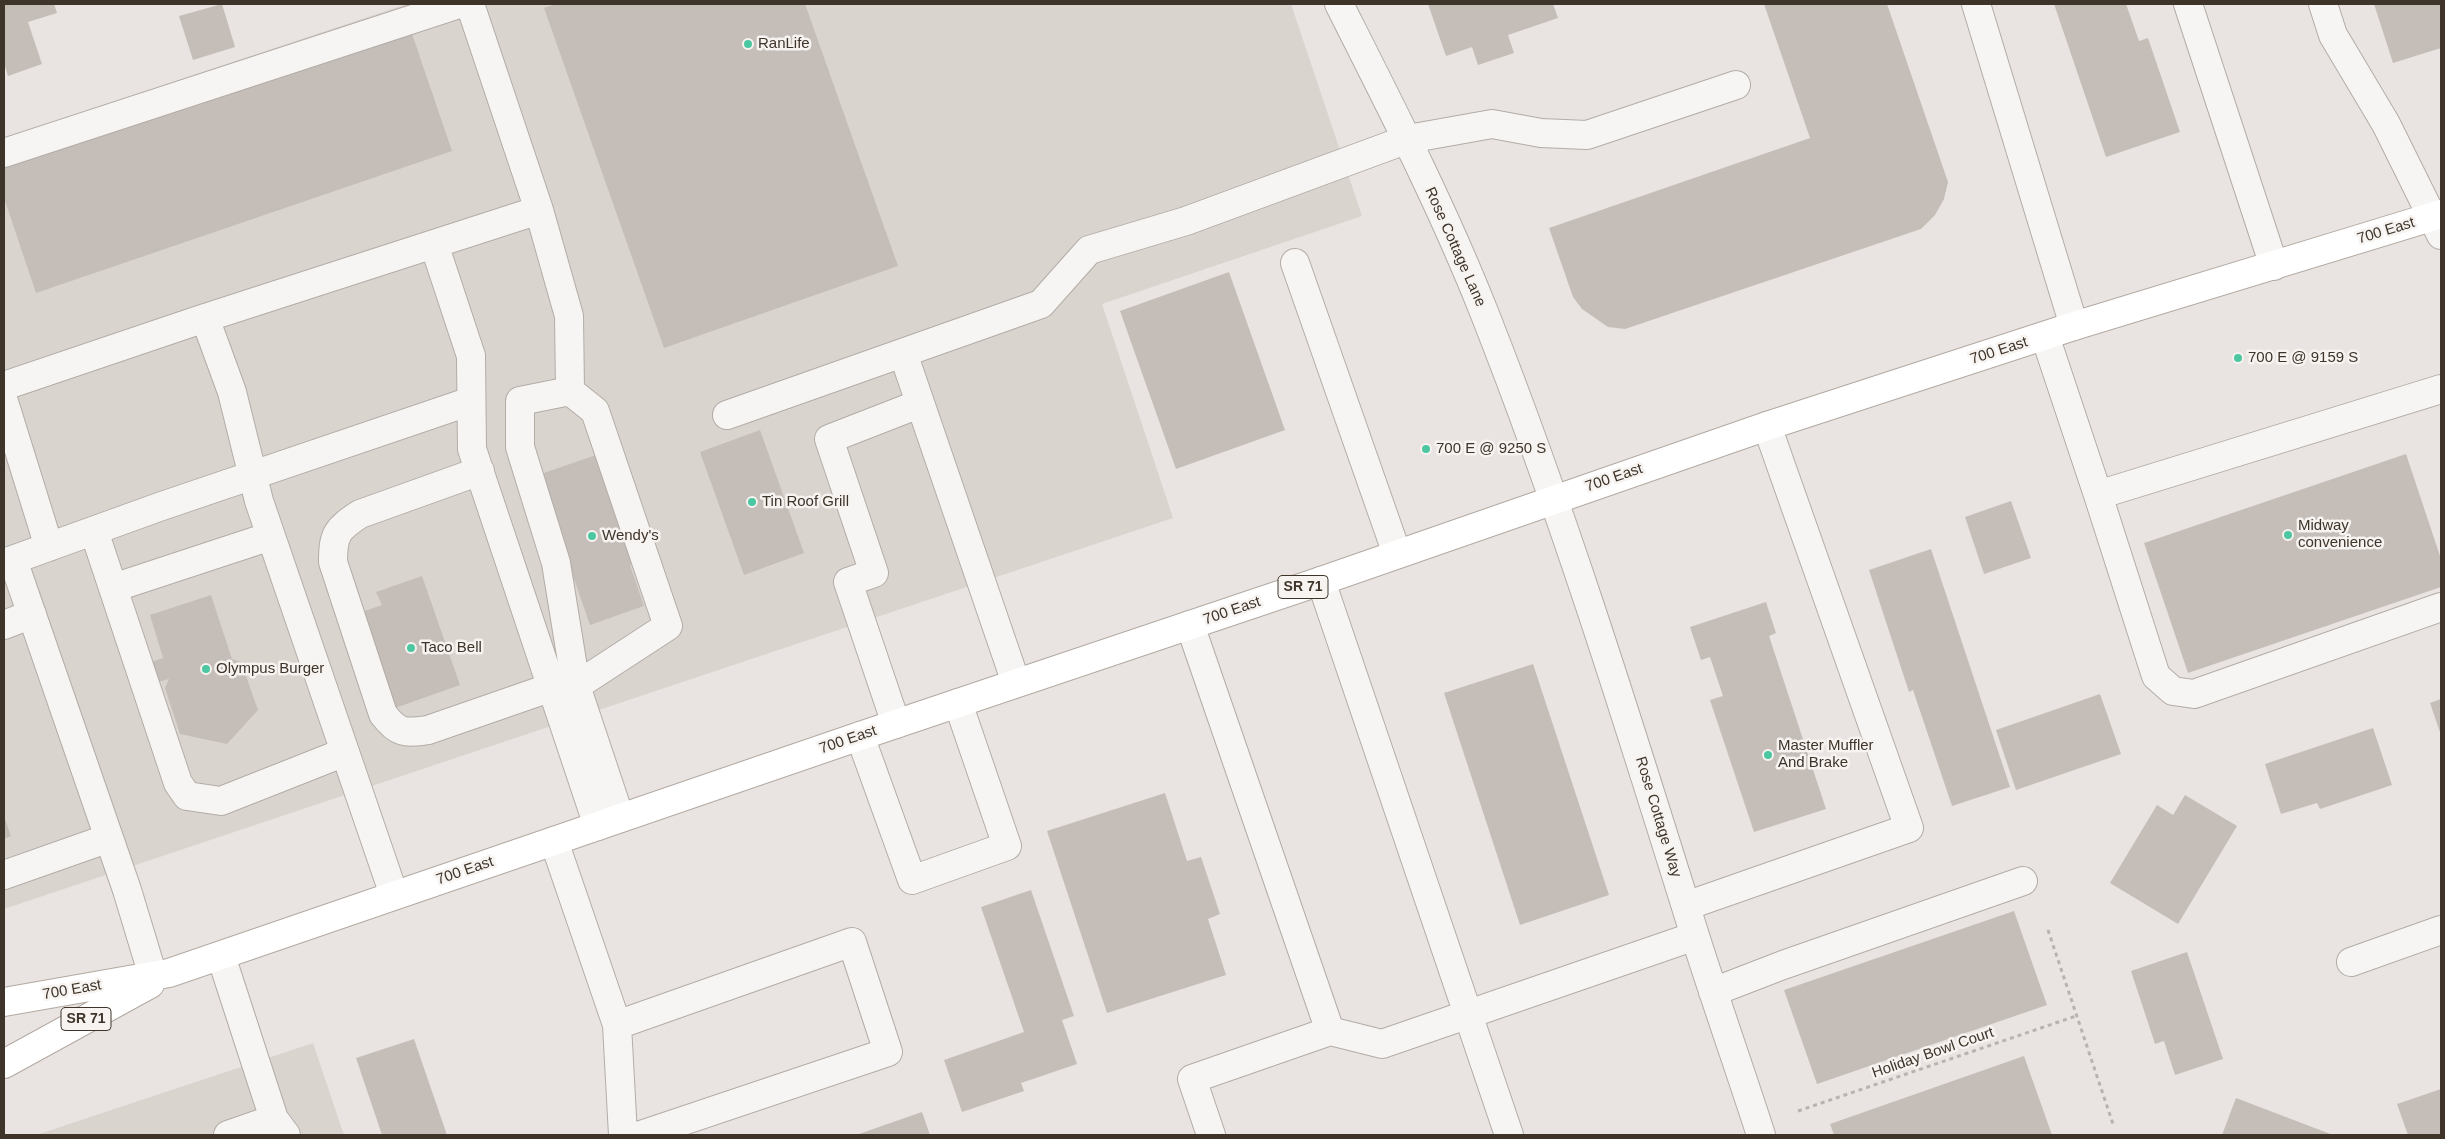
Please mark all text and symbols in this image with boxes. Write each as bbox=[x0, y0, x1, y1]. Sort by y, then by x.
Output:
place label: RanLife bbox=[758, 35, 810, 53]
marker: RanLife bbox=[742, 38, 754, 50]
street label: Rose Cottage Lane bbox=[1420, 184, 1490, 310]
street label: 700 East bbox=[2355, 214, 2417, 248]
street label: 700 East bbox=[1968, 333, 2030, 369]
place label: 700 E @ 9159 S bbox=[2248, 349, 2358, 367]
marker: 700 E @ 9159 S bbox=[2232, 352, 2244, 364]
place label: 700 E @ 9250 S bbox=[1436, 440, 1546, 458]
marker: 700 E @ 9250 S bbox=[1420, 443, 1432, 455]
street label: 700 East bbox=[1583, 460, 1645, 496]
place label: Tin Roof Grill bbox=[762, 493, 849, 511]
marker: Tin Roof Grill bbox=[746, 496, 758, 508]
place label: Midway convenience bbox=[2298, 517, 2382, 552]
place label: Wendy's bbox=[602, 527, 659, 545]
marker: Midway convenience bbox=[2282, 529, 2294, 541]
marker: Wendy's bbox=[586, 530, 598, 542]
road number: SR 71 bbox=[1278, 576, 1328, 598]
street label: 700 East bbox=[1201, 593, 1263, 629]
place label: Taco Bell bbox=[421, 639, 482, 657]
marker: Taco Bell bbox=[405, 642, 417, 654]
place label: Olympus Burger bbox=[216, 660, 324, 678]
marker: Olympus Burger bbox=[200, 663, 212, 675]
street label: 700 East bbox=[817, 722, 879, 758]
place label: Master Muffler And Brake bbox=[1778, 737, 1874, 772]
marker: Master Muffler And Brake bbox=[1762, 749, 1774, 761]
street label: Rose Cottage Way bbox=[1631, 754, 1685, 880]
street label: 700 East bbox=[434, 853, 496, 889]
street label: 700 East bbox=[41, 976, 103, 1004]
road number: SR 71 bbox=[61, 1008, 111, 1030]
street label: Holiday Bowl Court bbox=[1870, 1024, 1996, 1082]

